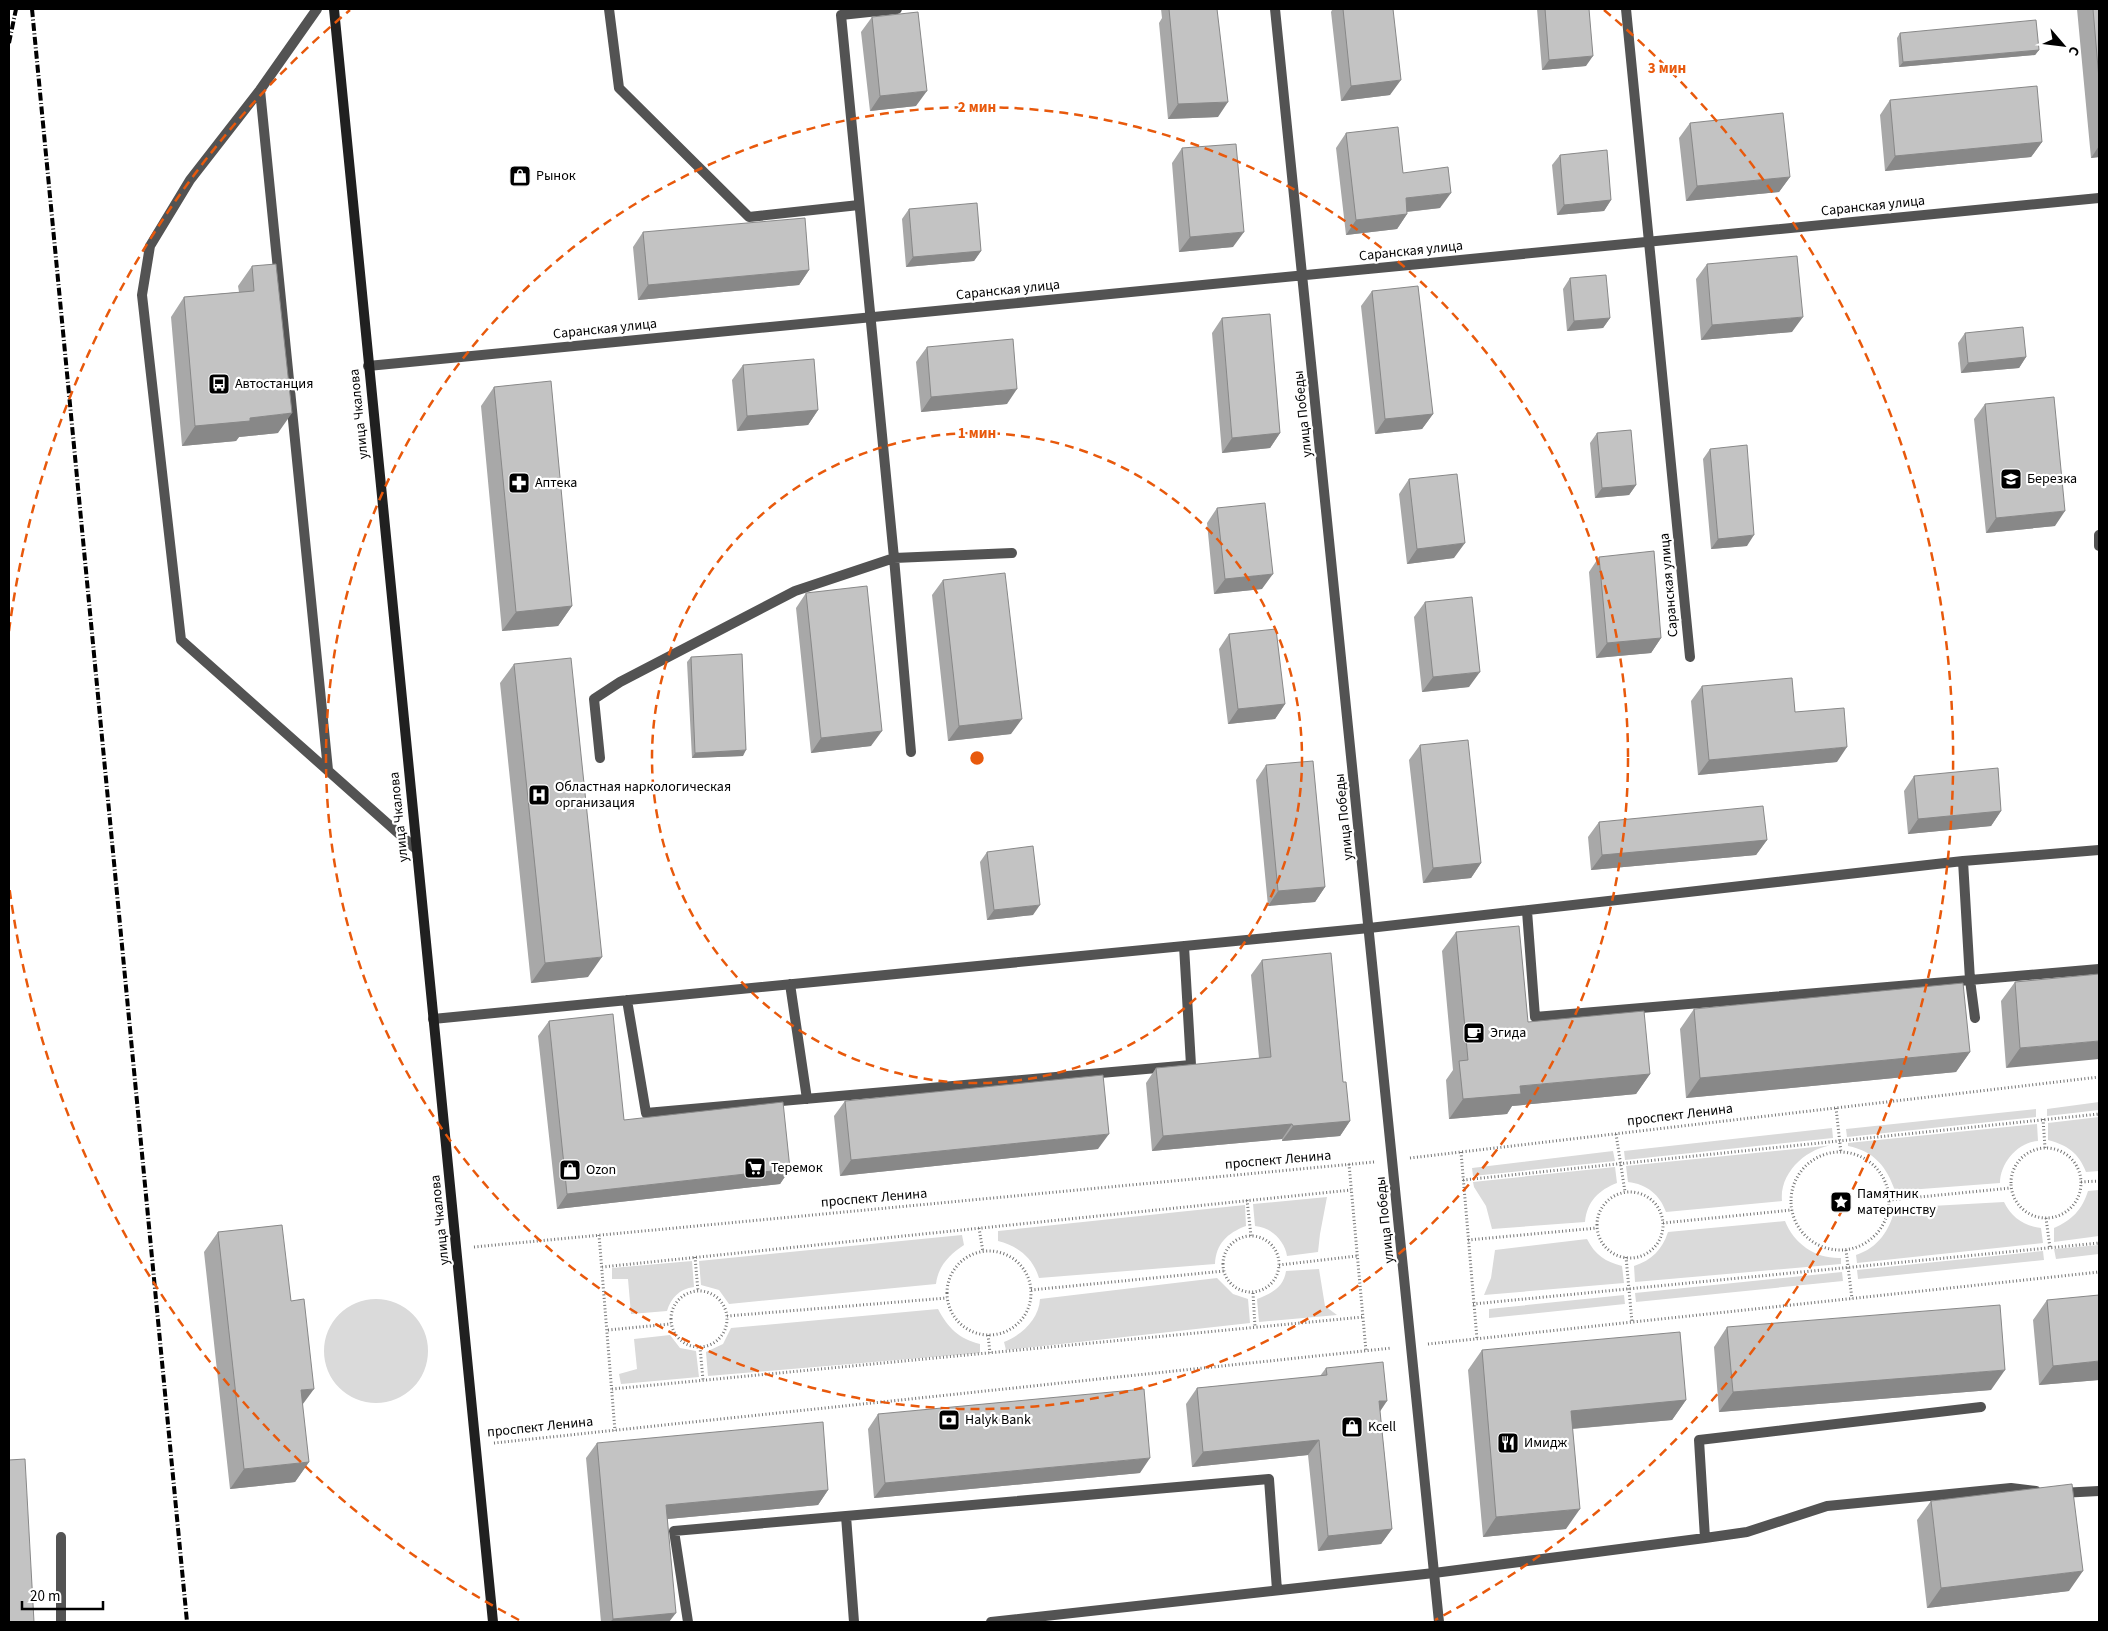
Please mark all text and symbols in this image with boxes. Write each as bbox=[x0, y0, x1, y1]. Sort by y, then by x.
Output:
north arrow bbox=[2038, 20, 2088, 70]
text: С bbox=[2063, 42, 2084, 59]
text: 3 мин bbox=[1648, 58, 1686, 79]
text: 2 мин bbox=[958, 97, 996, 118]
shop icon: Рынок bbox=[508, 164, 532, 188]
place label: Рынок bbox=[536, 166, 576, 186]
street label: Саранская улица bbox=[1820, 191, 1926, 221]
street label: Саранская улица bbox=[1358, 236, 1464, 266]
street label: Саранская улица bbox=[955, 275, 1061, 305]
street label: Саранская улица bbox=[552, 314, 658, 344]
street label: улица Чкалова bbox=[344, 368, 374, 460]
street label: улица Победы bbox=[1288, 369, 1318, 459]
bus stop icon: Автостанция bbox=[207, 372, 231, 396]
place label: Автостанция bbox=[235, 374, 313, 394]
text: 1 мин bbox=[958, 423, 996, 444]
school or university icon: Березка bbox=[1999, 467, 2023, 491]
place label: Березка bbox=[2027, 469, 2077, 489]
pharmacy icon: Аптека bbox=[507, 471, 531, 495]
place label: Аптека bbox=[535, 473, 577, 493]
street label: Саранская улица bbox=[1654, 532, 1684, 638]
centre of rings bbox=[968, 749, 986, 767]
street label: улица Чкалова bbox=[384, 771, 414, 863]
street label: улица Победы bbox=[1329, 772, 1359, 862]
place label: Областная наркологическая организация bbox=[555, 777, 731, 813]
hospital icon: Областная наркологическая организация bbox=[527, 783, 551, 807]
cafe icon: Эгида bbox=[1462, 1021, 1486, 1045]
place label: Эгида bbox=[1490, 1023, 1526, 1043]
street label: проспект Ленина bbox=[1626, 1099, 1734, 1131]
street label: проспект Ленина bbox=[1224, 1145, 1332, 1175]
supermarket icon: Теремок bbox=[743, 1156, 767, 1180]
shop icon: Ozon bbox=[558, 1158, 582, 1182]
place label: Теремок bbox=[771, 1158, 823, 1178]
place label: Ozon bbox=[586, 1160, 616, 1180]
street label: улица Чкалова bbox=[425, 1174, 455, 1266]
street label: улица Победы bbox=[1370, 1175, 1400, 1265]
street label: проспект Ленина bbox=[820, 1183, 928, 1213]
place label: Памятник материнству bbox=[1857, 1184, 1936, 1220]
place icon: Памятник материнству bbox=[1829, 1190, 1853, 1214]
bank icon: Halyk Bank bbox=[937, 1408, 961, 1432]
place label: Halyk Bank bbox=[965, 1410, 1031, 1430]
street label: проспект Ленина bbox=[486, 1411, 594, 1443]
shop icon: Kcell bbox=[1340, 1415, 1364, 1439]
place label: Kcell bbox=[1368, 1417, 1397, 1437]
restaurant icon: Имидж bbox=[1496, 1431, 1520, 1455]
place label: Имидж bbox=[1524, 1433, 1568, 1453]
scale bar bbox=[22, 1578, 104, 1610]
text: 20 m bbox=[30, 1586, 60, 1607]

